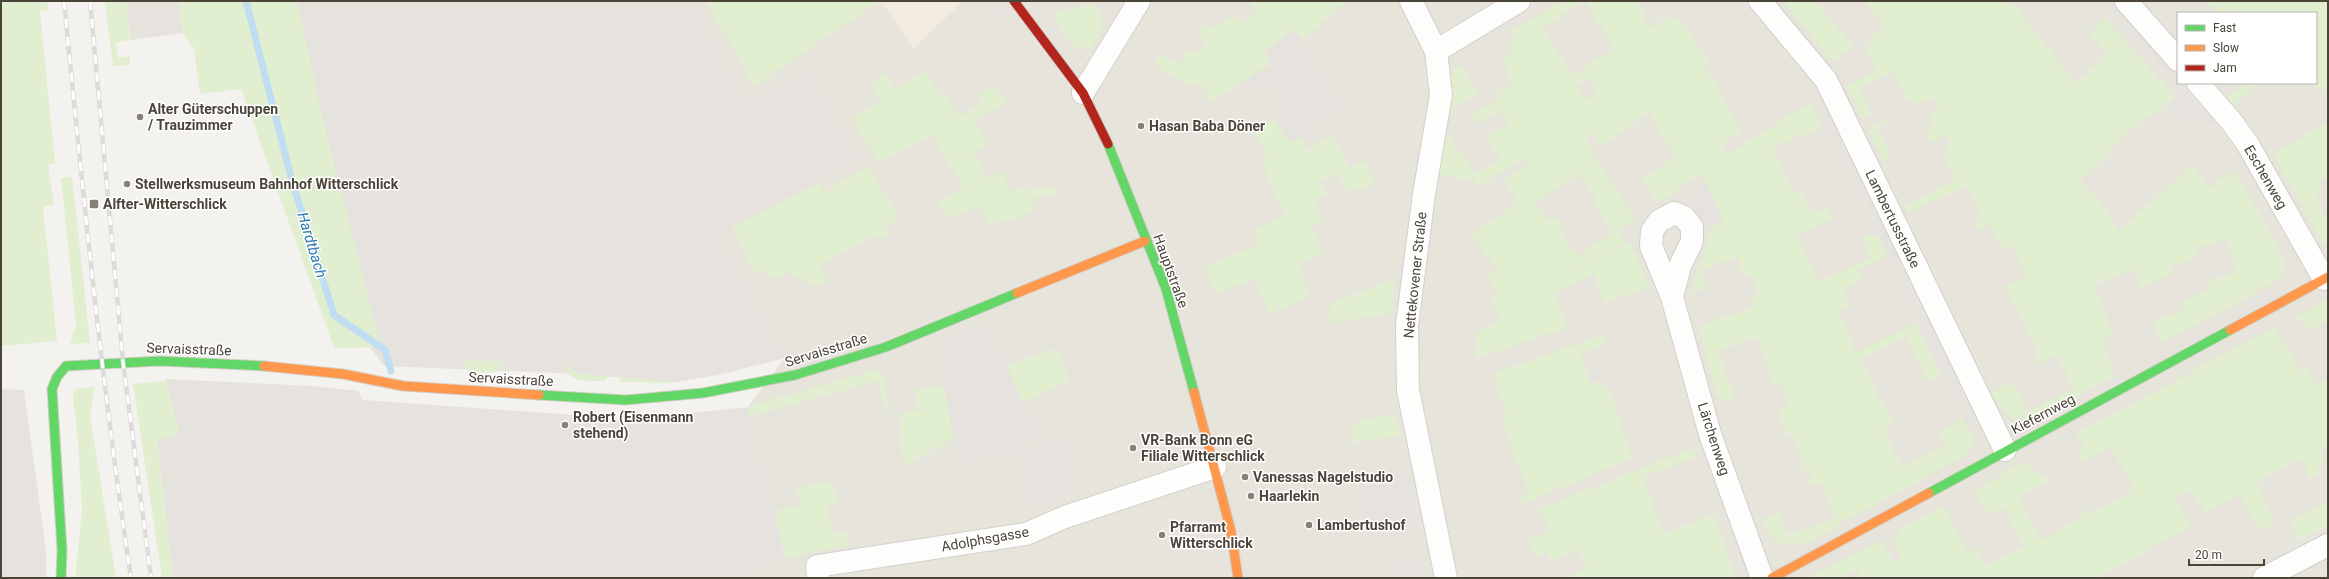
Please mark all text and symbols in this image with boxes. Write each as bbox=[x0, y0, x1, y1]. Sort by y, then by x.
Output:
legend bbox=[2177, 12, 2317, 84]
text: Fast bbox=[2213, 21, 2236, 35]
text: Slow bbox=[2213, 41, 2239, 55]
text: Jam bbox=[2213, 61, 2237, 75]
place label: Alter Güterschuppen / Trauzimmer bbox=[147, 101, 278, 133]
marker: Alter Güterschuppen / Trauzimmer bbox=[135, 112, 145, 122]
place label: Hasan Baba Döner bbox=[1149, 118, 1265, 134]
marker: Hasan Baba Döner bbox=[1136, 121, 1146, 131]
street label: Eschenweg bbox=[2241, 142, 2291, 212]
street label: Lambertusstraße bbox=[1862, 167, 1924, 271]
place label: Stellwerksmuseum Bahnhof Witterschlick bbox=[135, 176, 399, 192]
marker: Stellwerksmuseum Bahnhof Witterschlick bbox=[122, 179, 132, 189]
place label: Alfter-Witterschlick bbox=[103, 196, 227, 212]
marker: Alfter-Witterschlick bbox=[88, 198, 100, 210]
water label: Hardtbach bbox=[293, 210, 331, 280]
street label: Nettekovener Straße bbox=[1400, 211, 1430, 339]
street label: Hauptstraße bbox=[1150, 232, 1192, 310]
street label: Servaisstraße bbox=[783, 330, 869, 370]
street label: Servaisstraße bbox=[146, 340, 232, 358]
street label: Servaisstraße bbox=[468, 369, 554, 389]
street label: Kiefernweg bbox=[2008, 390, 2078, 438]
street label: Lärchenweg bbox=[1695, 400, 1733, 478]
place label: Robert (Eisenmann stehend) bbox=[573, 409, 694, 442]
marker: Robert (Eisenmann stehend) bbox=[560, 420, 570, 430]
place label: VR-Bank Bonn eG Filiale Witterschlick bbox=[1141, 432, 1265, 464]
marker: VR-Bank Bonn eG Filiale Witterschlick bbox=[1128, 443, 1138, 453]
place label: Vanessas Nagelstudio bbox=[1253, 469, 1393, 485]
marker: Vanessas Nagelstudio bbox=[1240, 472, 1250, 482]
place label: Haarlekin bbox=[1259, 488, 1319, 504]
marker: Haarlekin bbox=[1246, 491, 1256, 501]
place label: Lambertushof bbox=[1317, 517, 1407, 533]
place label: Pfarramt Witterschlick bbox=[1170, 519, 1253, 551]
marker: Lambertushof bbox=[1304, 520, 1314, 530]
street label: Adolphsgasse bbox=[940, 523, 1030, 555]
marker: Pfarramt Witterschlick bbox=[1157, 530, 1167, 540]
scale bar bbox=[2189, 541, 2264, 567]
text: 20 m bbox=[2195, 548, 2222, 562]

